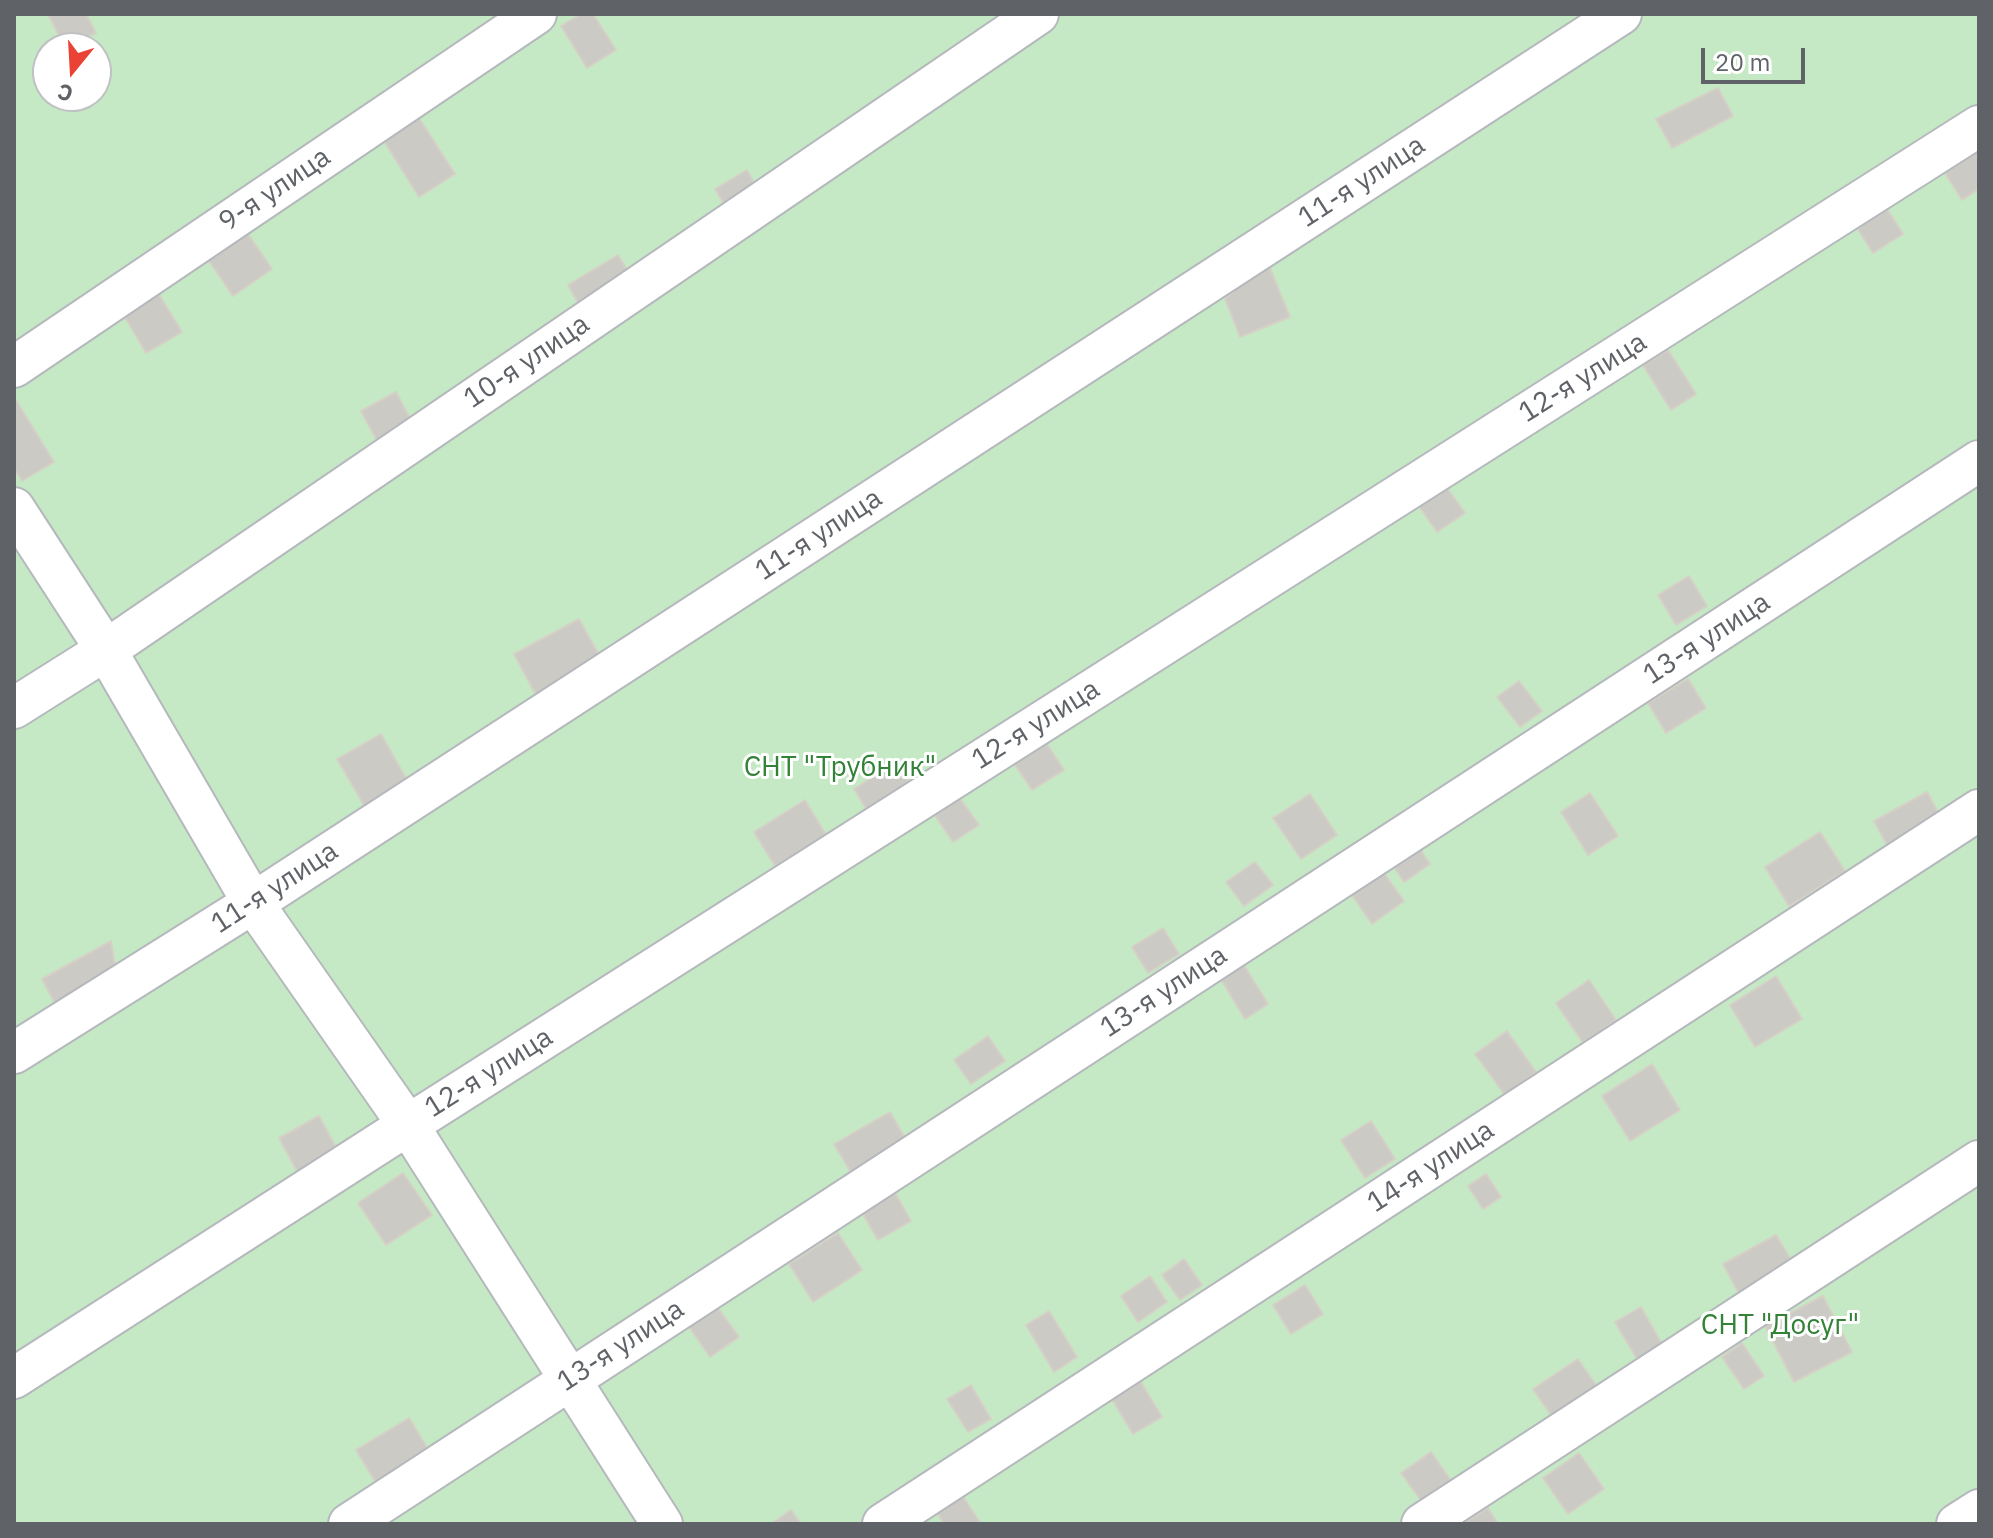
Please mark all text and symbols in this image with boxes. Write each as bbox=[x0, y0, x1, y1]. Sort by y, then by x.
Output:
north arrow bbox=[32, 32, 112, 112]
scale bar bbox=[1705, 32, 1809, 82]
text: 20 m bbox=[1715, 46, 1770, 78]
text: С bbox=[54, 77, 76, 109]
street label: 11-я улица bbox=[1292, 129, 1432, 235]
street label: 9-я улица bbox=[213, 141, 337, 239]
street label: 10-я улица bbox=[458, 308, 596, 416]
street label: 12-я улица bbox=[1513, 326, 1653, 430]
street label: 11-я улица bbox=[749, 482, 889, 588]
street label: 13-я улица bbox=[1637, 586, 1777, 692]
street label: 12-я улица bbox=[966, 673, 1106, 777]
park label: СНТ "Трубник" bbox=[744, 751, 936, 785]
street label: 11-я улица bbox=[205, 835, 345, 941]
street label: 13-я улица bbox=[1094, 939, 1234, 1045]
street label: 12-я улица bbox=[419, 1021, 559, 1125]
street label: 14-я улица bbox=[1361, 1114, 1501, 1220]
street label: 13-я улица bbox=[551, 1293, 691, 1399]
park label: СНТ "Досуг" bbox=[1701, 1309, 1859, 1343]

